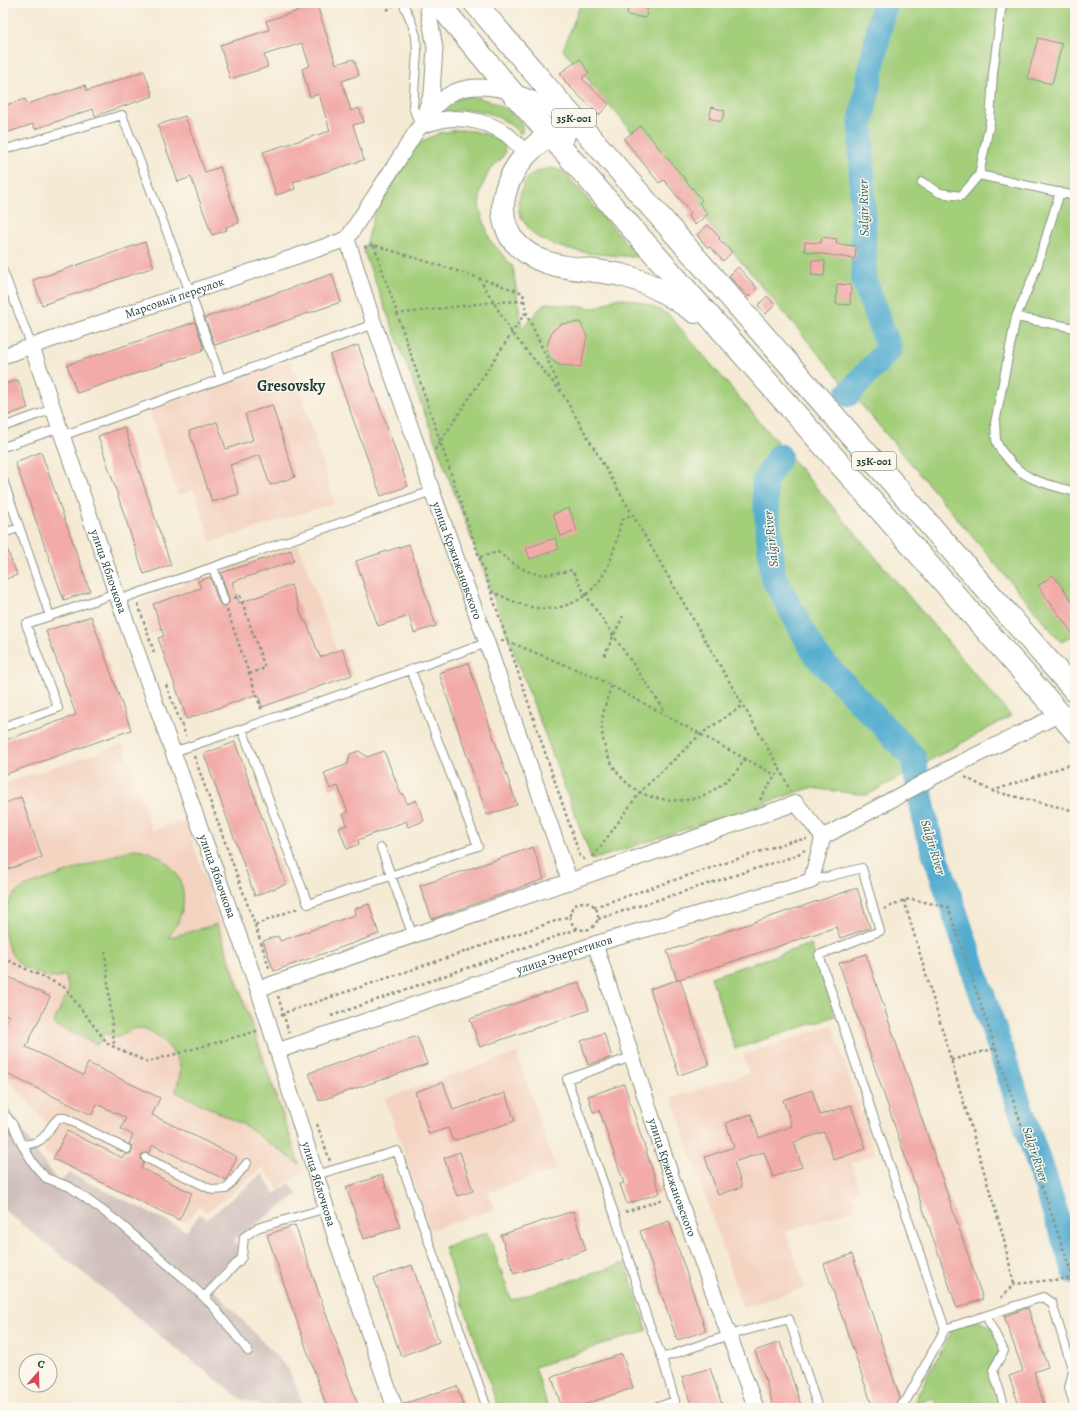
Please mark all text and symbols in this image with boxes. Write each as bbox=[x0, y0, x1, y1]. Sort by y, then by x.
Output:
road number: 35К-001 bbox=[552, 109, 596, 127]
water label: Salgir River bbox=[854, 179, 872, 237]
street label: Марсовый переулок bbox=[123, 273, 226, 322]
district label: Gresovsky bbox=[257, 375, 326, 397]
road number: 35К-001 bbox=[852, 452, 896, 470]
street label: улица Кржижановского bbox=[428, 499, 486, 622]
water label: Salgir River bbox=[759, 509, 782, 568]
street label: улица Яблочкова bbox=[86, 526, 131, 616]
water label: Salgir River bbox=[917, 817, 950, 877]
street label: улица Яблочкова bbox=[195, 831, 240, 921]
street label: улица Энергетиков bbox=[513, 931, 614, 978]
street label: улица Кржижановского bbox=[644, 1115, 700, 1239]
water label: Salgir River bbox=[1019, 1125, 1053, 1184]
street label: улица Яблочкова bbox=[298, 1139, 340, 1229]
north arrow bbox=[18, 1353, 58, 1393]
text: С bbox=[35, 1356, 47, 1372]

